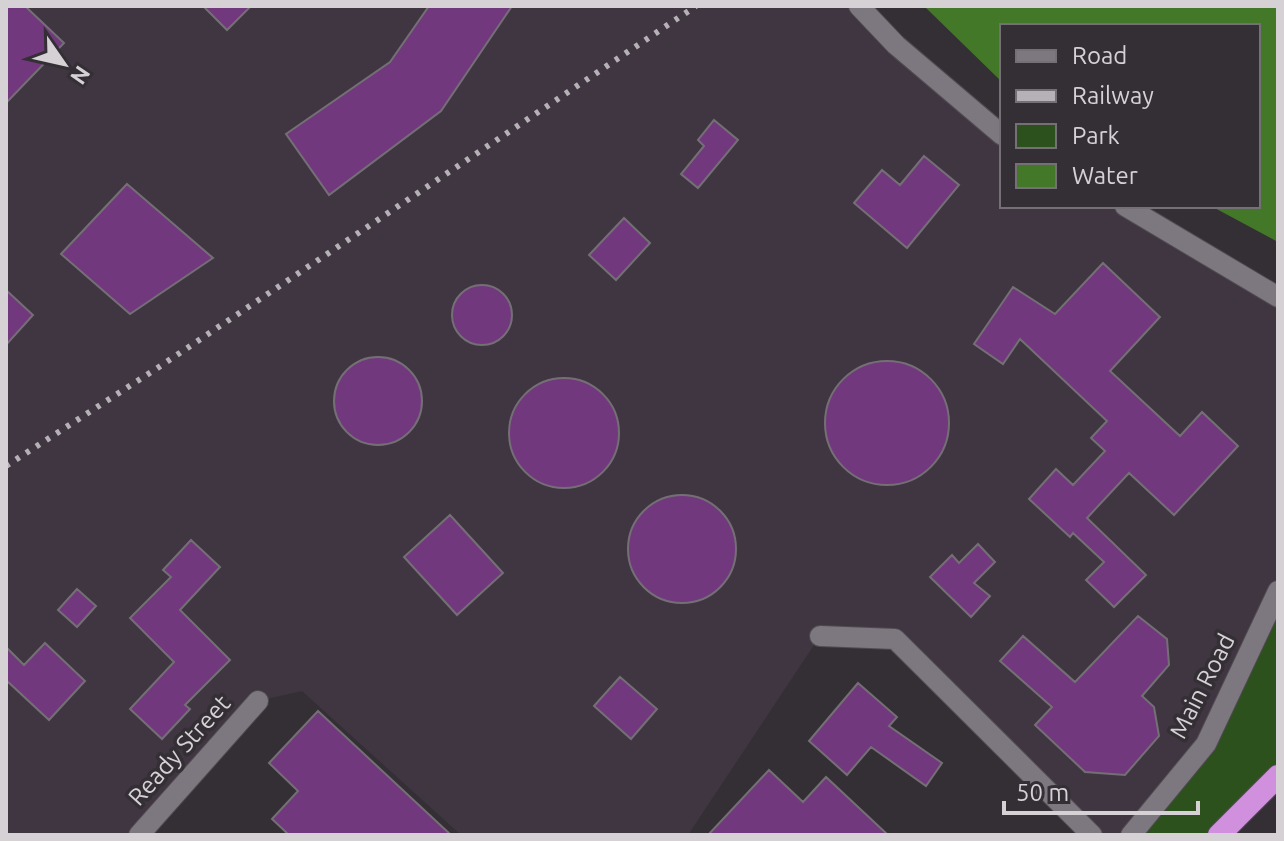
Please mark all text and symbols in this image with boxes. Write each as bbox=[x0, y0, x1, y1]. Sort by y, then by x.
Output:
north arrow bbox=[24, 24, 104, 104]
legend bbox=[1000, 24, 1260, 208]
text: Road bbox=[1072, 42, 1127, 69]
text: N bbox=[66, 62, 96, 89]
text: Railway bbox=[1072, 82, 1154, 109]
text: Park bbox=[1072, 122, 1120, 149]
text: Water bbox=[1072, 162, 1138, 189]
street label: Main Road bbox=[1164, 629, 1240, 743]
street label: Ready Street bbox=[123, 689, 236, 811]
scale bar bbox=[1004, 765, 1198, 815]
text: 50 m bbox=[1016, 779, 1069, 806]

